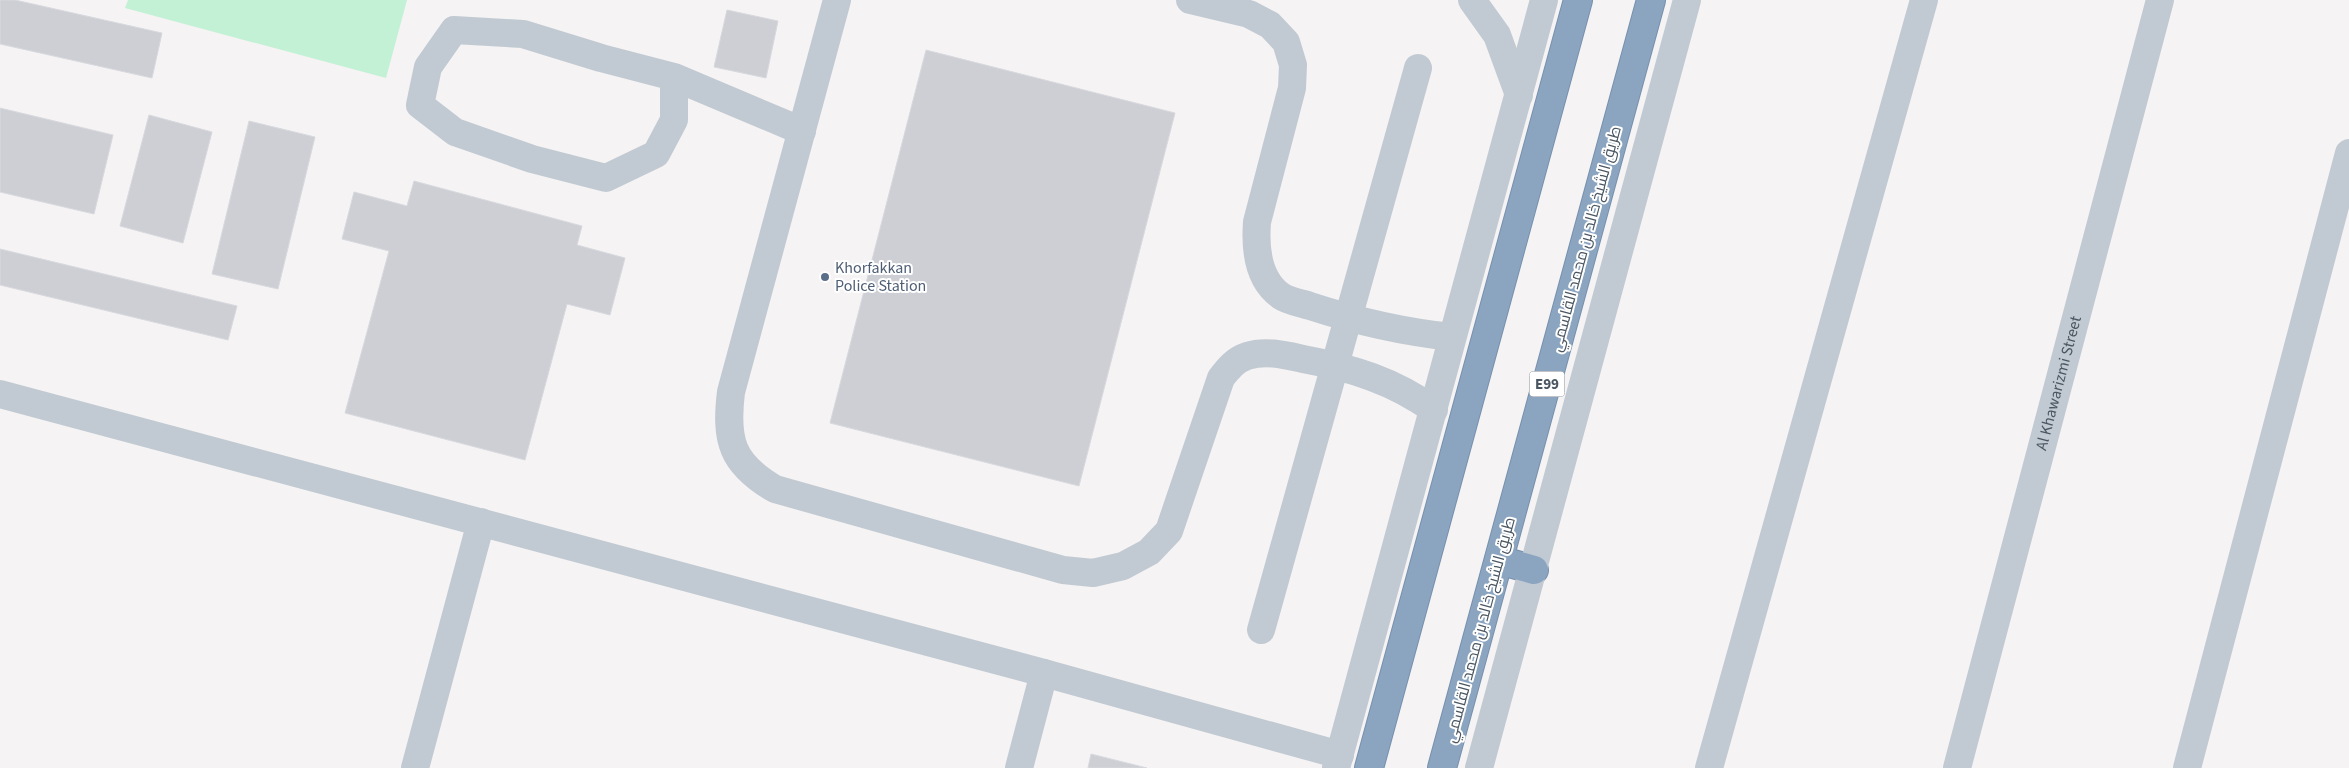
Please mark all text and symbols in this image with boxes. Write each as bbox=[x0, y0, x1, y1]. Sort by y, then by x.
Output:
street label: طريق الشيخ خالد بن محمد القاسمي bbox=[1545, 124, 1629, 355]
place label: Khorfakkan Police Station bbox=[835, 257, 926, 297]
marker: Khorfakkan Police Station bbox=[819, 271, 831, 283]
street label: Al Khawarizmi Street bbox=[2030, 313, 2087, 453]
road number: E99 bbox=[1530, 372, 1564, 396]
street label: طريق الشيخ خالد بن محمد القاسمي bbox=[1439, 515, 1523, 746]

